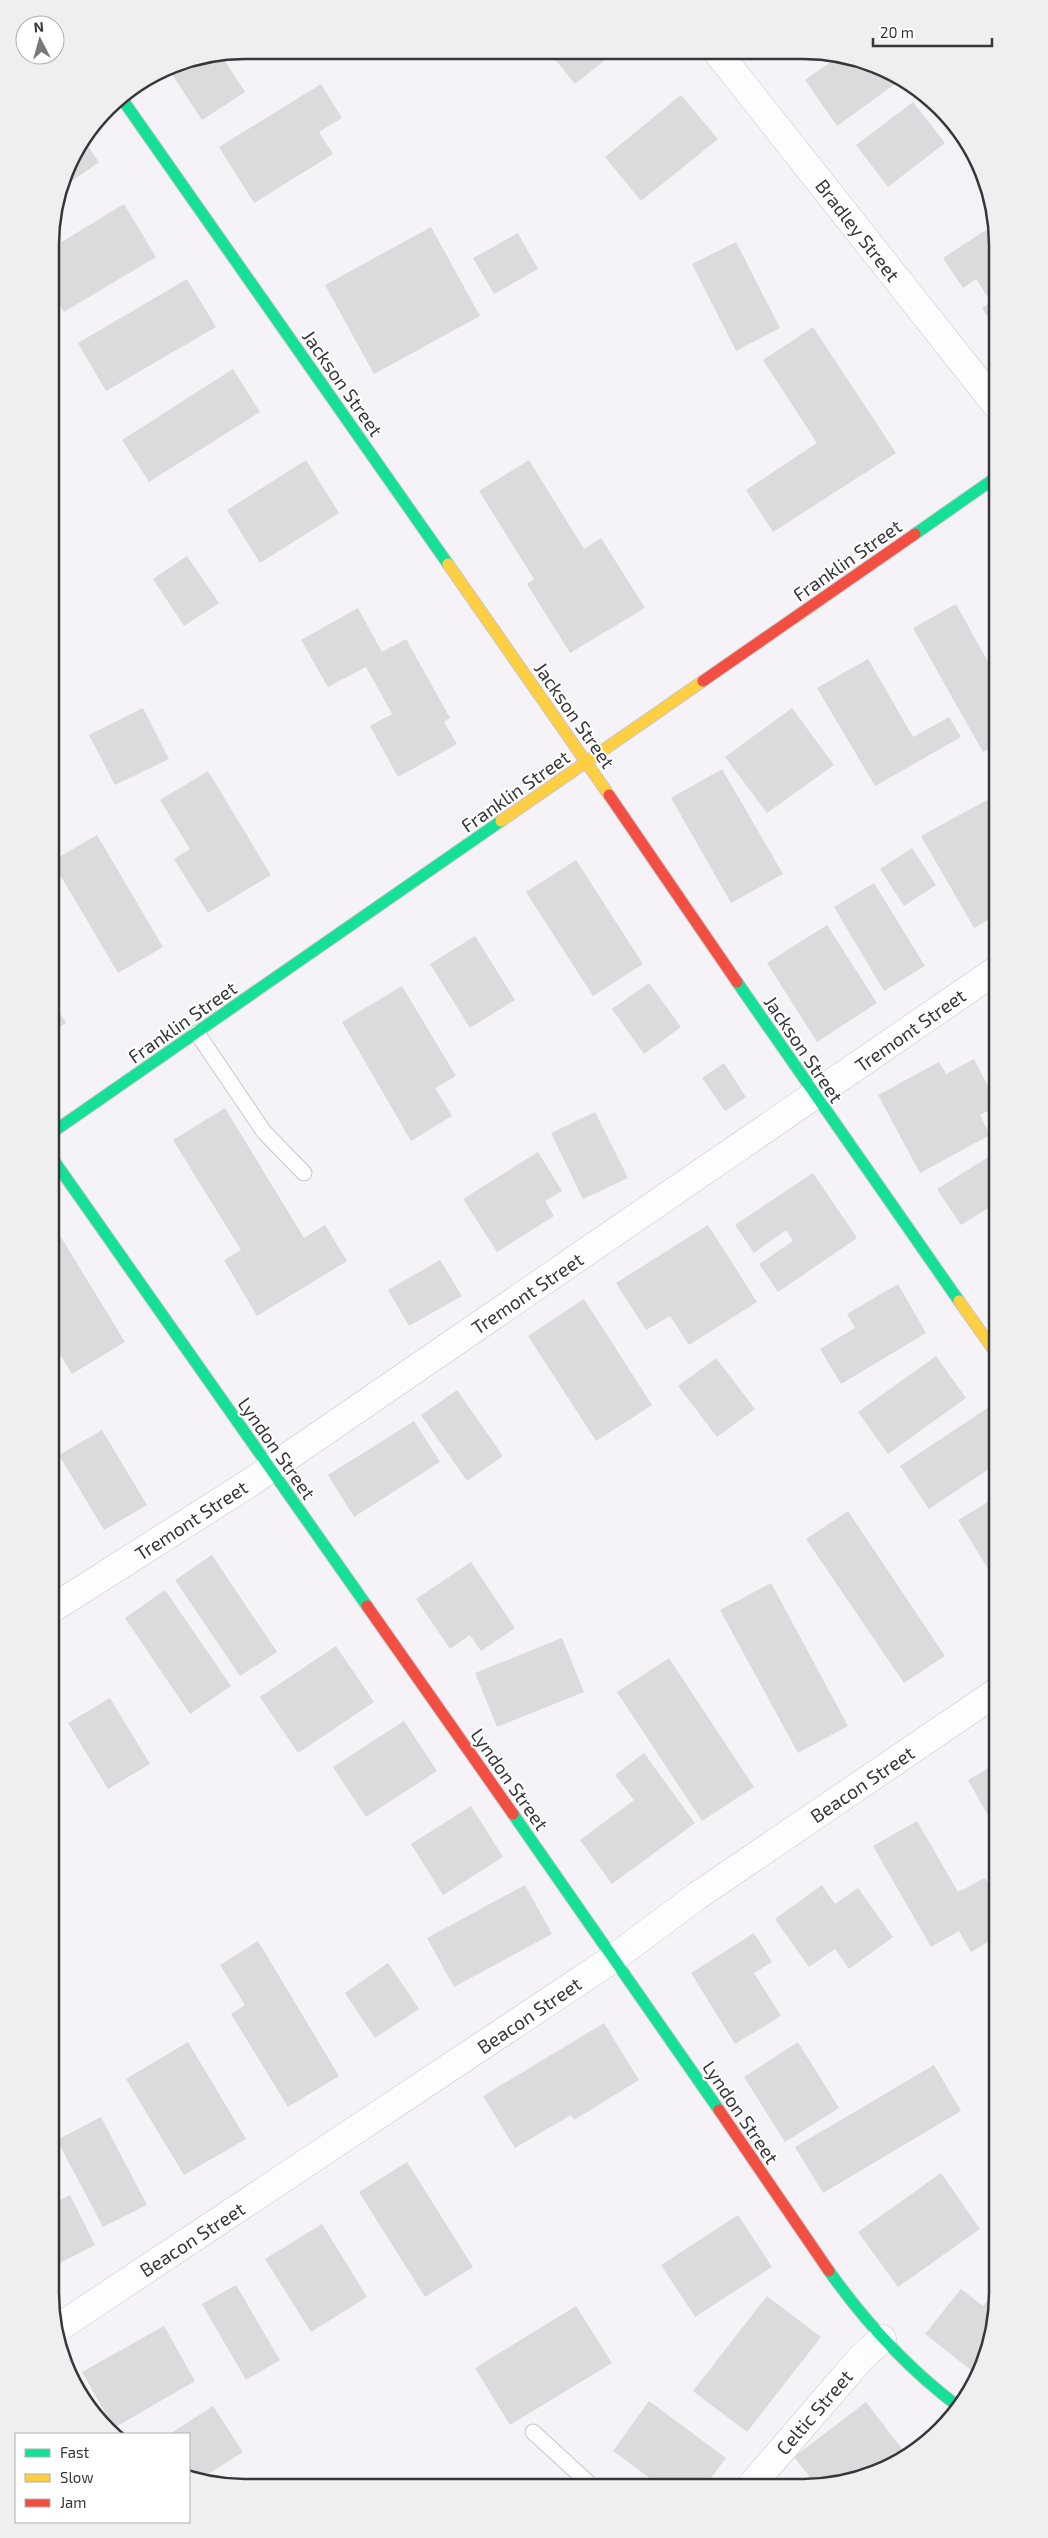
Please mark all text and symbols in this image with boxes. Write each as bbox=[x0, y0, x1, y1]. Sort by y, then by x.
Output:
north arrow bbox=[15, 15, 65, 65]
scale bar bbox=[873, 15, 992, 47]
text: N bbox=[33, 18, 45, 36]
text: 20 m bbox=[880, 23, 914, 41]
street label: Bradley Street bbox=[811, 174, 905, 286]
street label: Jackson Street bbox=[298, 325, 388, 441]
street label: Franklin Street bbox=[788, 514, 906, 606]
street label: Jackson Street bbox=[530, 657, 620, 773]
street label: Franklin Street bbox=[456, 745, 574, 837]
street label: Franklin Street bbox=[123, 976, 241, 1068]
street label: Tremont Street bbox=[850, 983, 970, 1077]
street label: Jackson Street bbox=[760, 991, 848, 1107]
street label: Tremont Street bbox=[467, 1247, 587, 1339]
street label: Lyndon Street bbox=[233, 1393, 321, 1503]
street label: Tremont Street bbox=[130, 1475, 252, 1565]
street label: Lyndon Street bbox=[466, 1724, 554, 1834]
street label: Beacon Street bbox=[806, 1741, 918, 1827]
street label: Beacon Street bbox=[473, 1972, 585, 2058]
street label: Lyndon Street bbox=[698, 2056, 784, 2168]
street label: Beacon Street bbox=[135, 2197, 249, 2281]
street label: Celtic Street bbox=[771, 2365, 857, 2459]
legend bbox=[15, 2433, 190, 2523]
text: Fast bbox=[60, 2443, 90, 2461]
text: Slow bbox=[60, 2468, 94, 2486]
text: Jam bbox=[60, 2493, 86, 2511]

